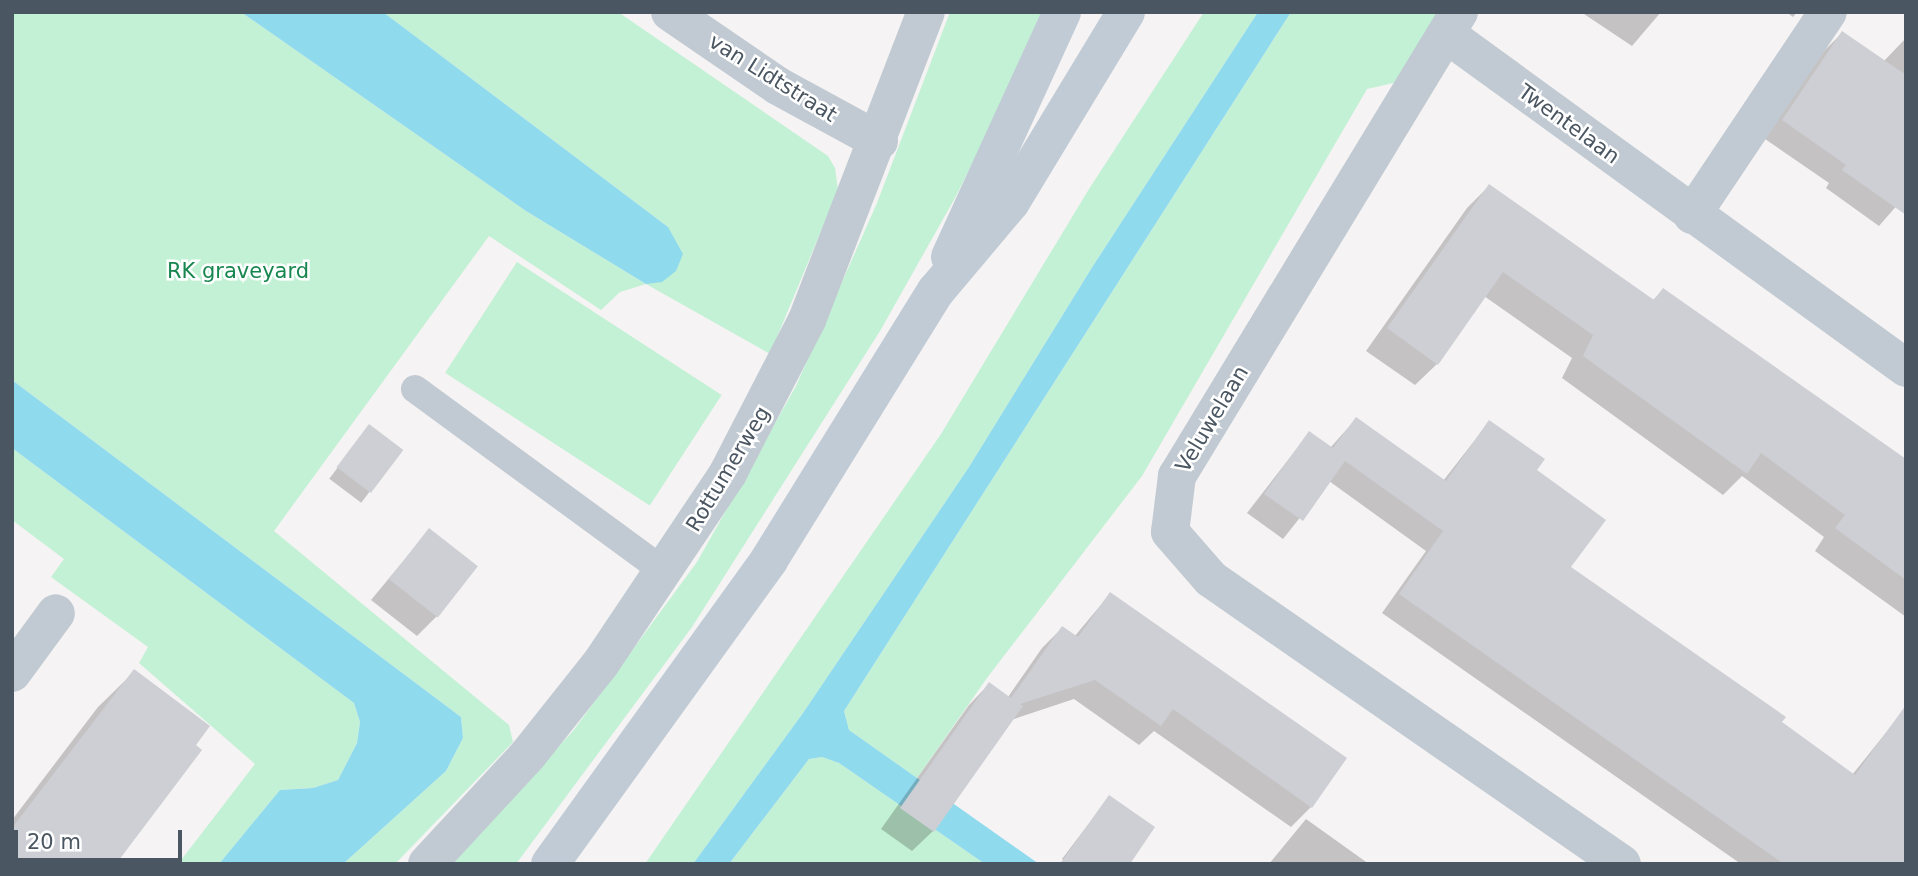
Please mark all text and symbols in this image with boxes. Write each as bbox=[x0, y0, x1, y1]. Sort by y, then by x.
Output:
street label: van Lidtstraat bbox=[704, 29, 842, 127]
street label: Twentelaan bbox=[1514, 79, 1624, 169]
park label: RK graveyard bbox=[167, 258, 309, 284]
street label: Veluwelaan bbox=[1170, 361, 1254, 477]
street label: Rottumerweg bbox=[681, 402, 775, 536]
scale bar bbox=[18, 816, 186, 860]
text: 20 m bbox=[27, 830, 81, 854]

